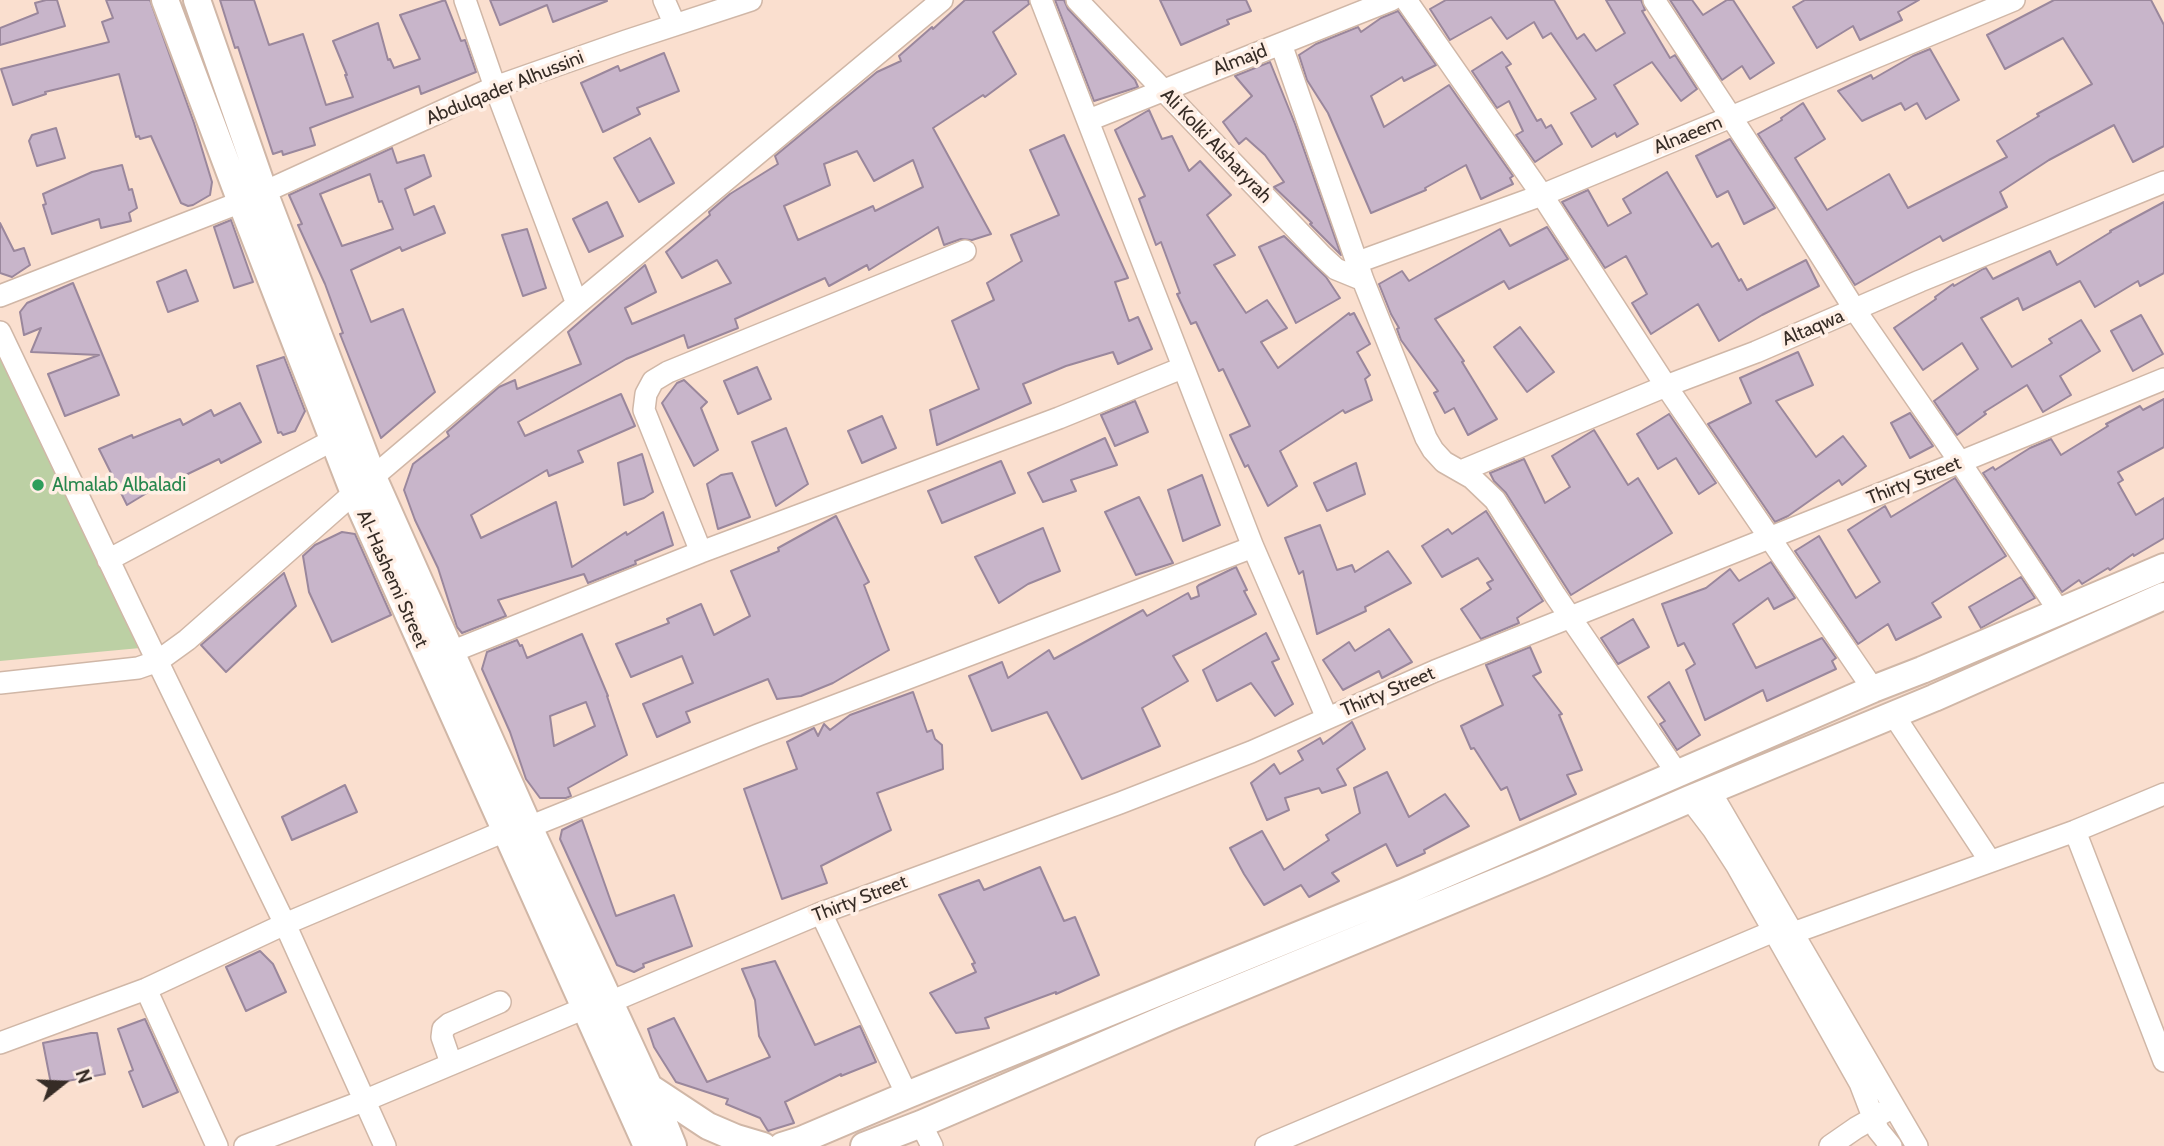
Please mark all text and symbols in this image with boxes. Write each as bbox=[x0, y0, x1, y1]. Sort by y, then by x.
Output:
street label: Almajd bbox=[1210, 39, 1270, 81]
street label: Abdulqader Alhussini bbox=[423, 46, 587, 130]
street label: Ali Kolki Alsharyrah bbox=[1156, 84, 1276, 208]
street label: Alnaeem bbox=[1650, 111, 1726, 159]
street label: Altaqwa bbox=[1779, 305, 1847, 351]
street label: Thirty Street bbox=[1864, 452, 1964, 510]
place label: Almalab Albaladi bbox=[52, 474, 186, 496]
marker: Almalab Albaladi bbox=[30, 477, 46, 493]
street label: Al-Hashemi Street bbox=[351, 507, 433, 651]
street label: Thirty Street bbox=[1338, 662, 1438, 722]
street label: Thirty Street bbox=[809, 871, 911, 927]
north arrow bbox=[28, 1048, 98, 1118]
text: N bbox=[70, 1066, 96, 1086]

